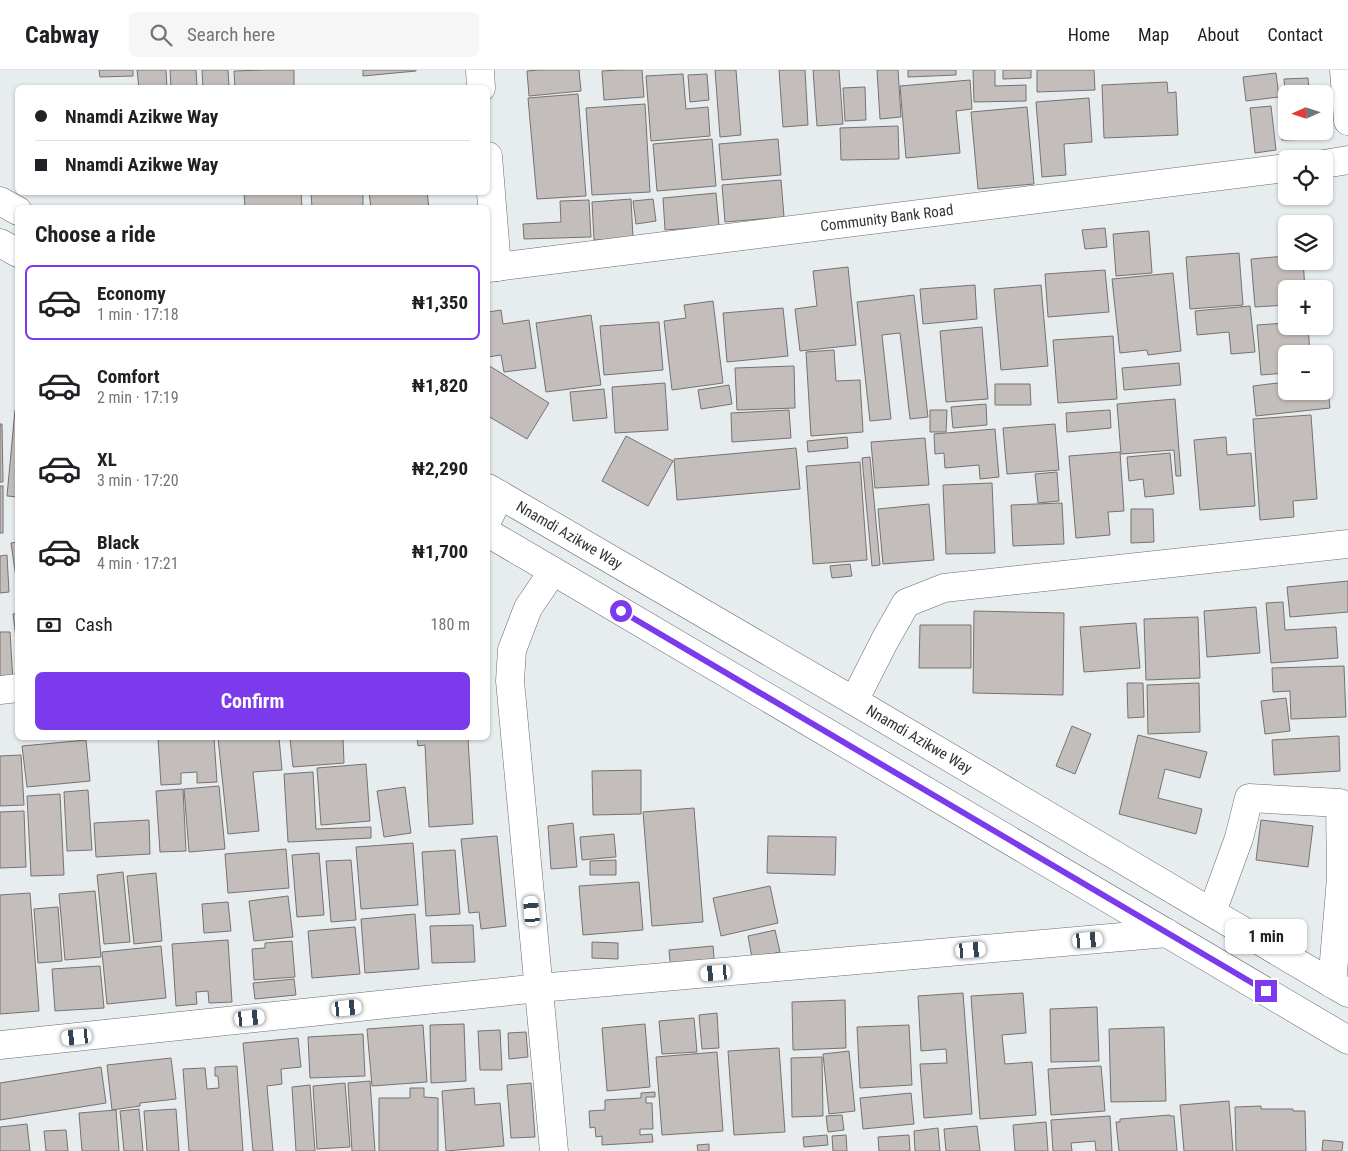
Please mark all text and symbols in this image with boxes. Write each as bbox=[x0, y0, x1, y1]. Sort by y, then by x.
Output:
search box bbox=[129, 12, 479, 57]
text: Cabway bbox=[25, 21, 99, 49]
icon: search bbox=[147, 21, 175, 49]
text: Search here bbox=[187, 23, 275, 46]
text: Home bbox=[1068, 24, 1110, 45]
text: Map bbox=[1138, 24, 1169, 45]
text: About bbox=[1197, 24, 1239, 45]
text: Contact bbox=[1267, 24, 1323, 45]
north arrow bbox=[1278, 85, 1332, 140]
map controls bbox=[1278, 85, 1333, 400]
text: Nnamdi Azikwe Way bbox=[65, 105, 218, 128]
button: locate bbox=[1278, 150, 1333, 205]
text: Nnamdi Azikwe Way bbox=[65, 153, 218, 176]
street label: Community Bank Road bbox=[819, 201, 954, 235]
button: layers bbox=[1278, 215, 1333, 270]
text: Choose a ride bbox=[35, 222, 156, 247]
icon: car bbox=[37, 280, 82, 325]
button: + bbox=[1278, 280, 1333, 335]
text: Economy bbox=[97, 282, 166, 305]
text: ₦1,350 bbox=[411, 291, 468, 314]
text: 1 min · 17:18 bbox=[97, 305, 179, 324]
button: − bbox=[1278, 345, 1333, 400]
icon: car bbox=[37, 363, 82, 408]
text: Comfort bbox=[97, 365, 160, 388]
text: ₦1,820 bbox=[411, 374, 468, 397]
text: 2 min · 17:19 bbox=[97, 388, 179, 407]
icon: car bbox=[37, 446, 82, 491]
text: XL bbox=[97, 448, 117, 471]
text: ₦2,290 bbox=[411, 457, 468, 480]
text: 3 min · 17:20 bbox=[97, 471, 179, 490]
street label: Nnamdi Azikwe Way bbox=[513, 497, 626, 573]
icon: car bbox=[37, 529, 82, 574]
text: Black bbox=[97, 531, 139, 554]
text: ₦1,700 bbox=[411, 540, 468, 563]
text: 4 min · 17:21 bbox=[97, 554, 179, 573]
route start bbox=[610, 600, 632, 622]
icon: cash bbox=[35, 611, 63, 639]
text: Cash bbox=[75, 613, 113, 636]
text: 180 m bbox=[431, 615, 470, 634]
button: Confirm bbox=[35, 672, 470, 730]
street label: Nnamdi Azikwe Way bbox=[863, 701, 975, 778]
car bbox=[523, 895, 540, 927]
callout: 1 min bbox=[1225, 918, 1307, 954]
text: 1 min bbox=[1248, 927, 1284, 946]
car bbox=[1072, 931, 1103, 949]
car bbox=[955, 941, 986, 959]
car bbox=[700, 964, 731, 982]
route end bbox=[1255, 980, 1277, 1002]
car bbox=[331, 999, 362, 1017]
car bbox=[234, 1009, 265, 1027]
car bbox=[61, 1028, 92, 1046]

